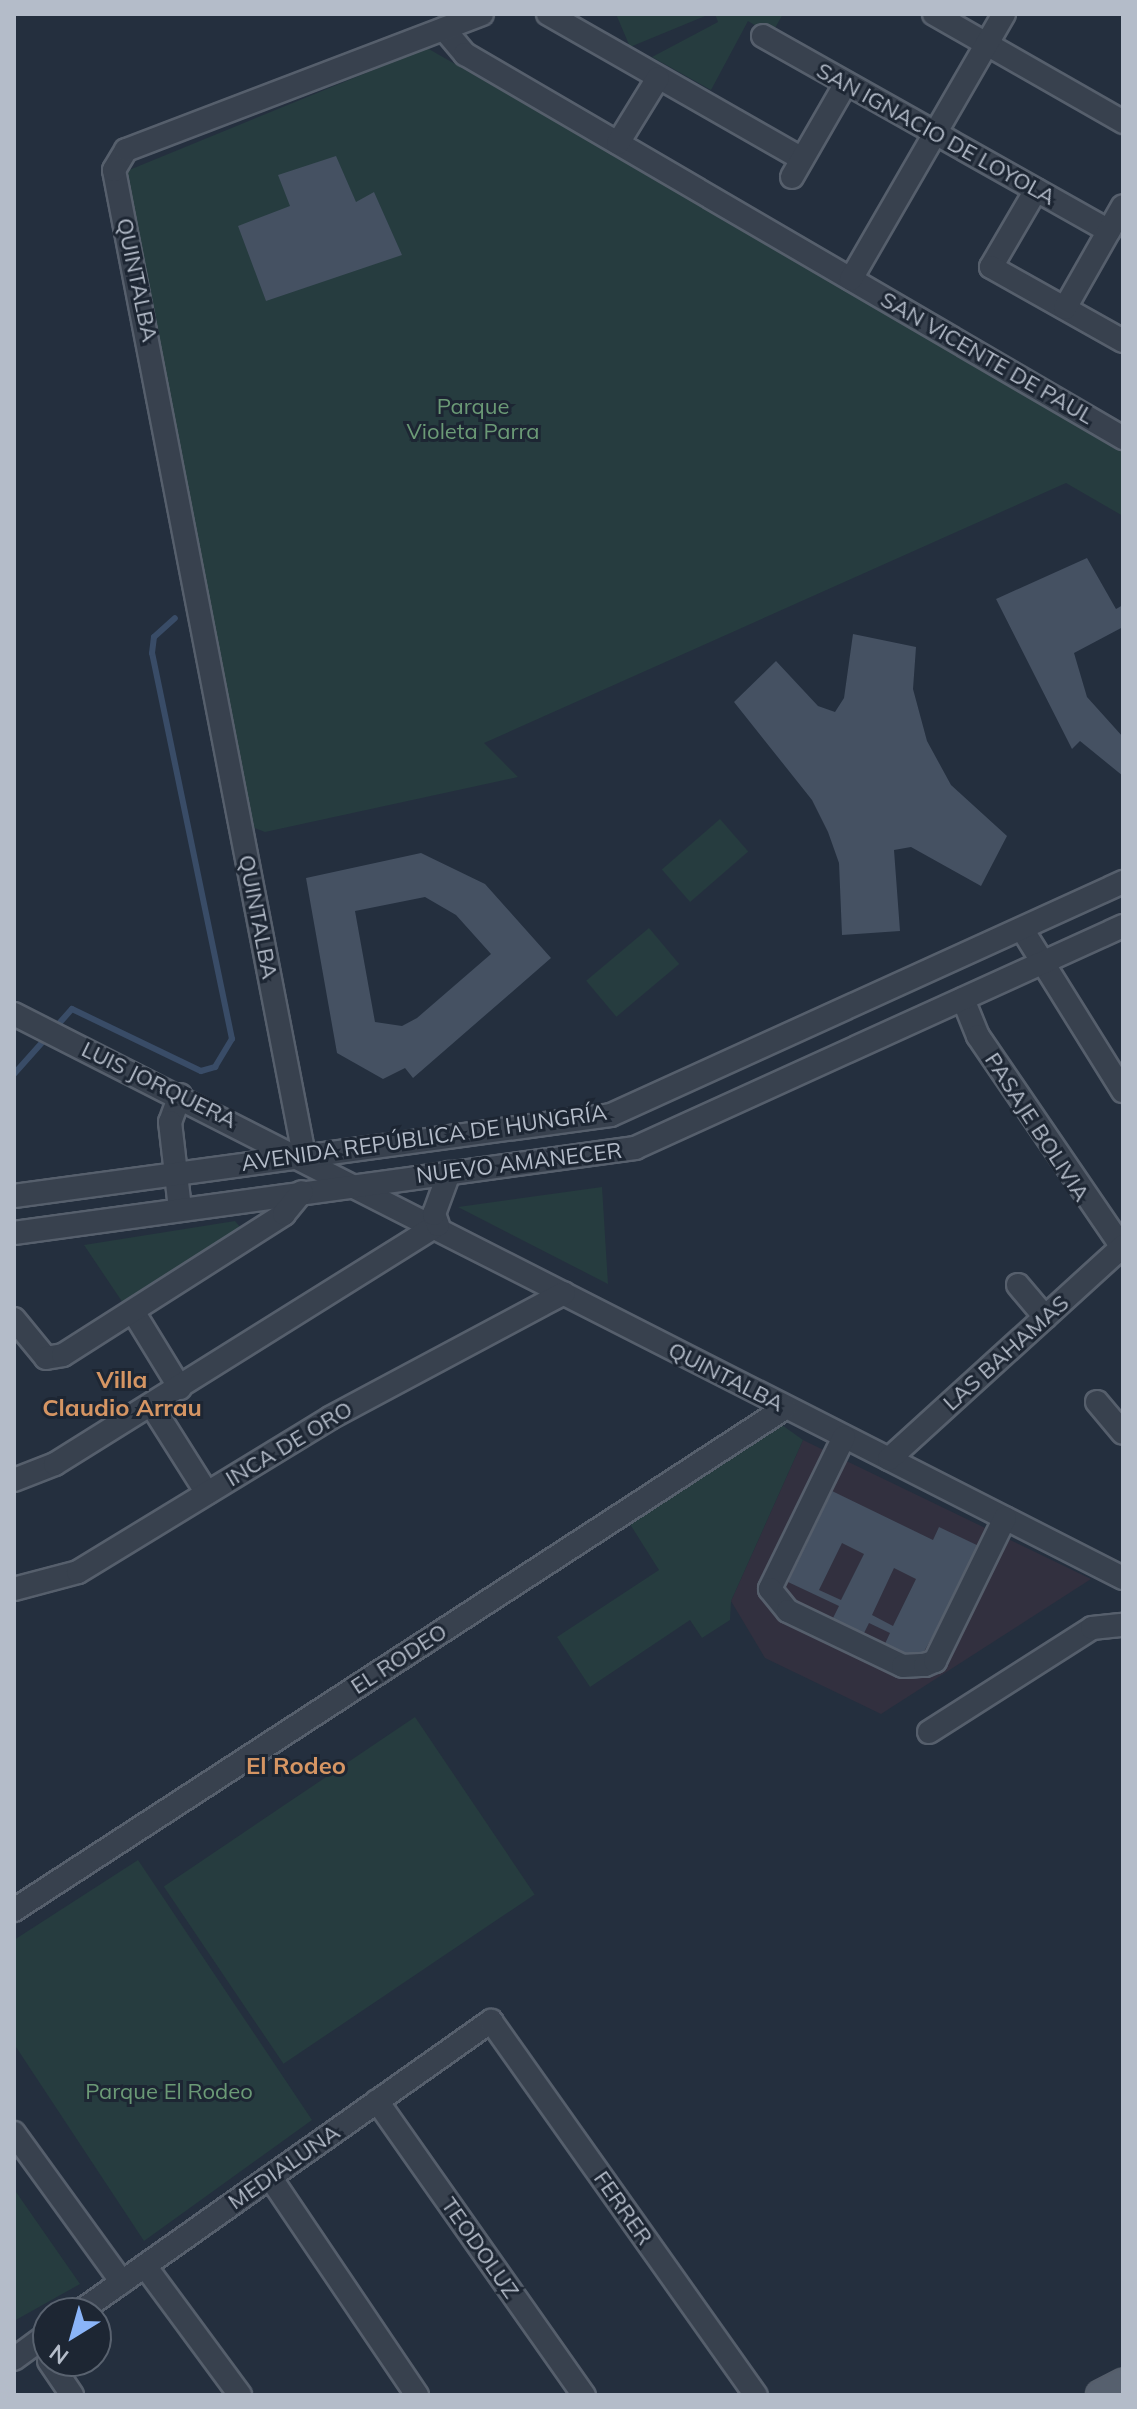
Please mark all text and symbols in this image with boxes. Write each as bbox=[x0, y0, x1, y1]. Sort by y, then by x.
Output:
street label: SAN IGNACIO DE LOYOLA bbox=[812, 57, 1060, 211]
street label: QUINTALBA bbox=[111, 216, 163, 344]
street label: SAN VICENTE DE PAUL bbox=[876, 286, 1098, 430]
park label: Parque Violeta Parra bbox=[406, 393, 540, 444]
street label: QUINTALBA bbox=[233, 853, 283, 981]
street label: LUIS JORQUERA bbox=[77, 1036, 241, 1134]
street label: PASAJE BOLIVIA bbox=[979, 1048, 1095, 1206]
street label: AVENIDA REPÚBLICA DE HUNGRÍA bbox=[240, 1099, 608, 1177]
street label: NUEVO AMANECER bbox=[415, 1137, 623, 1189]
street label: LAS BAHAMAS bbox=[938, 1290, 1074, 1416]
street label: QUINTALBA bbox=[664, 1337, 788, 1417]
district label: Villa Claudio Arrau bbox=[42, 1366, 202, 1422]
street label: INCA DE ORO bbox=[221, 1396, 357, 1492]
street label: EL RODEO bbox=[346, 1618, 452, 1700]
district label: El Rodeo bbox=[246, 1752, 346, 1780]
park label: Parque El Rodeo bbox=[85, 2079, 253, 2105]
street label: MEDIALUNA bbox=[223, 2119, 345, 2215]
street label: FERRER bbox=[588, 2166, 658, 2250]
street label: TEODOLUZ bbox=[436, 2192, 524, 2304]
north arrow bbox=[32, 2297, 112, 2377]
text: N bbox=[44, 2338, 74, 2371]

